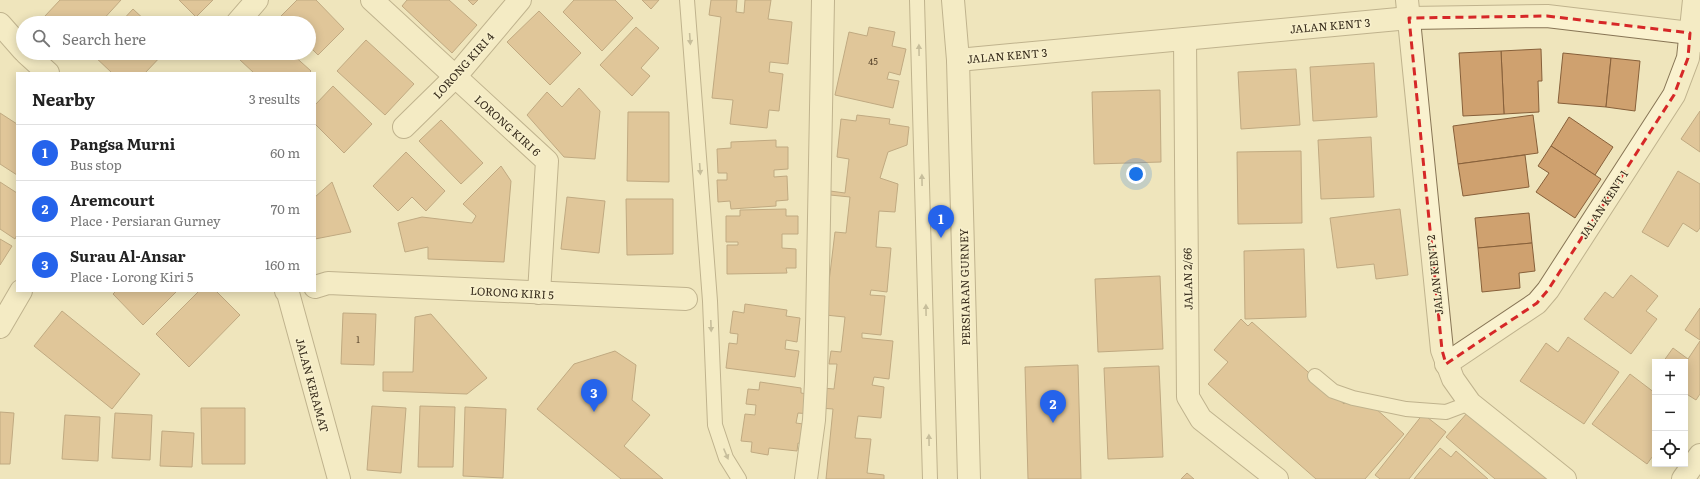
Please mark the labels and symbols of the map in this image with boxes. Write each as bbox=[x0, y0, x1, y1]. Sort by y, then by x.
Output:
street label: JALAN KENT 3 bbox=[1289, 14, 1371, 36]
street label: LORONG KIRI 4 bbox=[429, 28, 497, 102]
one-way arrow bbox=[686, 33, 693, 45]
one-way arrow bbox=[916, 43, 922, 56]
street label: JALAN KENT 3 bbox=[966, 44, 1048, 66]
house number: 45 bbox=[868, 54, 878, 68]
street label: LORONG KIRI 6 bbox=[471, 91, 545, 159]
one-way arrow bbox=[696, 163, 703, 175]
your location bbox=[1126, 164, 1146, 184]
street label: JALAN KENT 1 bbox=[1575, 166, 1632, 242]
one-way arrow bbox=[919, 174, 926, 186]
pin: 1 bbox=[928, 205, 954, 238]
street label: PERSIARAN GURNEY bbox=[955, 228, 973, 346]
street label: JALAN KENT 2 bbox=[1422, 234, 1446, 316]
street label: JALAN 2/66 bbox=[1178, 248, 1196, 310]
street label: LORONG KIRI 5 bbox=[470, 282, 555, 302]
one-way arrow bbox=[922, 304, 929, 316]
one-way arrow bbox=[707, 320, 714, 332]
house number: 1 bbox=[356, 332, 360, 346]
street label: JALAN KERAMAT bbox=[293, 336, 333, 434]
pin: 3 bbox=[581, 379, 607, 412]
pin: 2 bbox=[1040, 390, 1066, 423]
one-way arrow bbox=[926, 433, 932, 446]
one-way arrow bbox=[722, 448, 729, 460]

